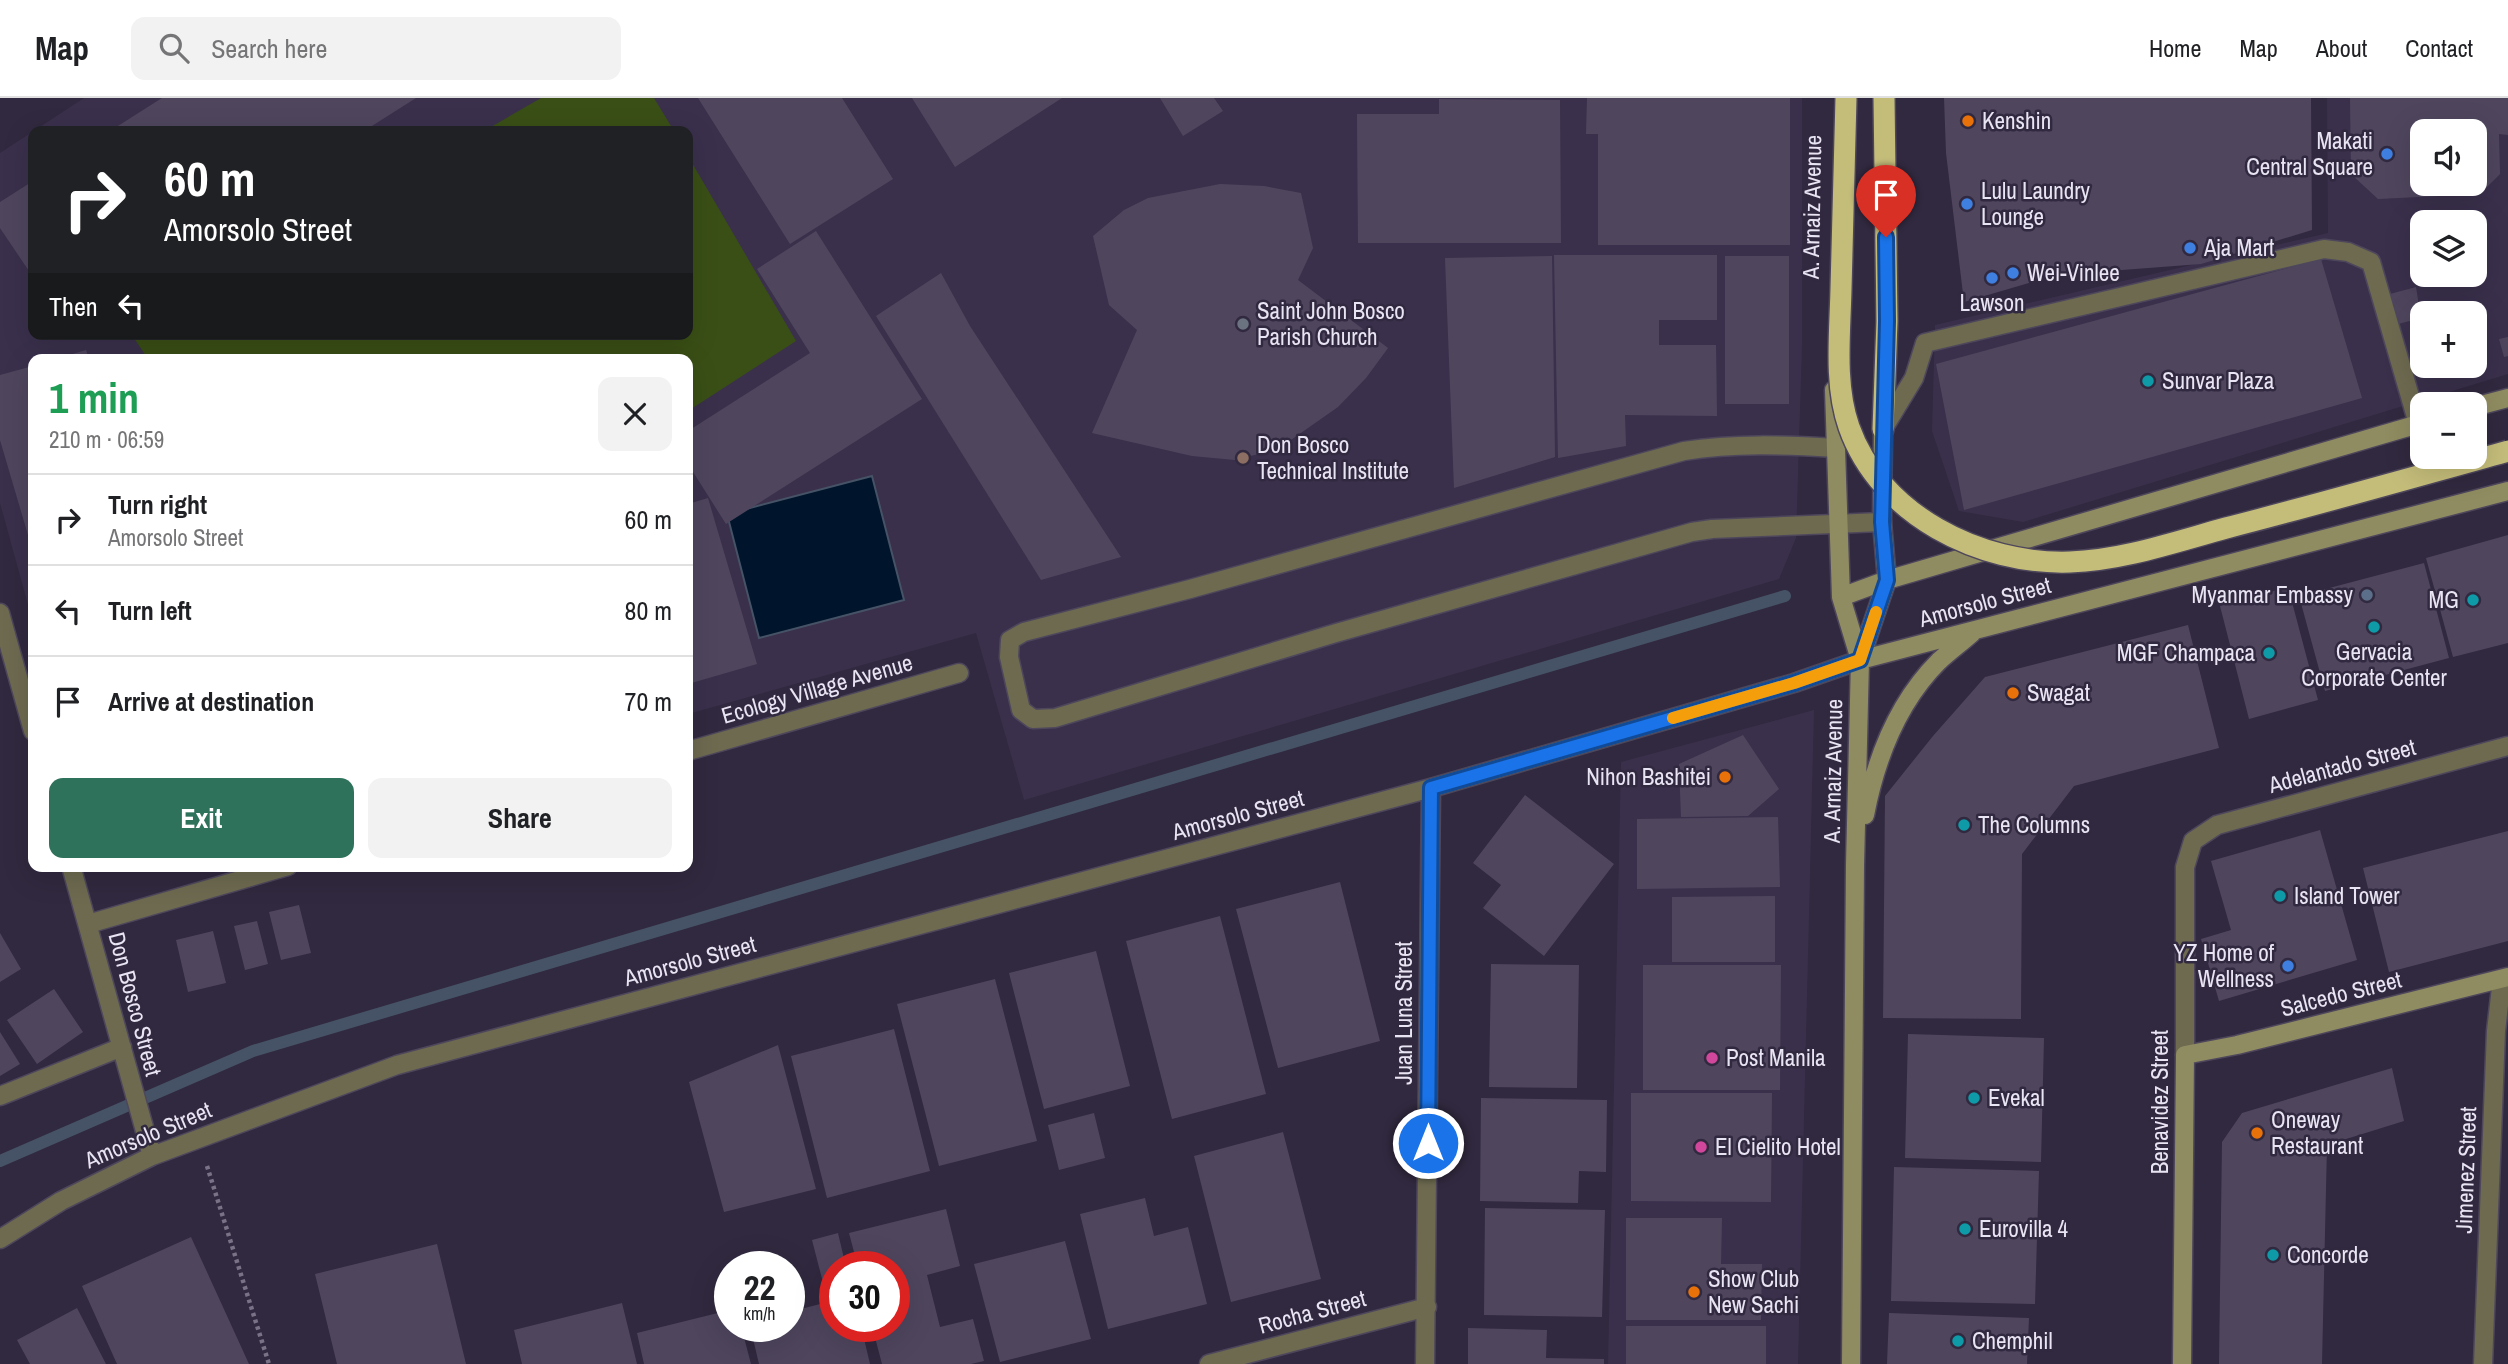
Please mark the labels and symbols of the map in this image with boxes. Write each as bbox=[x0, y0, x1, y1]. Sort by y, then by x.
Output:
place label: Kenshin bbox=[1982, 105, 2051, 136]
marker: Kenshin bbox=[1960, 113, 1976, 129]
place label: Makati Central Square bbox=[2246, 125, 2373, 182]
street label: A. Arnaiz Avenue bbox=[1795, 135, 1828, 280]
marker: Makati Central Square bbox=[2379, 146, 2395, 162]
pin bbox=[1856, 165, 1916, 237]
place label: Lulu Laundry Lounge bbox=[1981, 175, 2091, 232]
marker: Lulu Laundry Lounge bbox=[1959, 196, 1975, 212]
place label: Aja Mart bbox=[2203, 232, 2274, 263]
marker: Aja Mart bbox=[2182, 240, 2198, 256]
place label: Wei-Vinlee bbox=[2027, 257, 2120, 288]
marker: Wei-Vinlee bbox=[2005, 265, 2021, 281]
marker: Lawson bbox=[1984, 270, 2000, 286]
place label: Lawson bbox=[1960, 287, 2025, 318]
place label: Saint John Bosco Parish Church bbox=[1257, 295, 1405, 352]
marker: Saint John Bosco Parish Church bbox=[1235, 316, 1251, 332]
place label: Sunvar Plaza bbox=[2162, 365, 2275, 396]
marker: Sunvar Plaza bbox=[2140, 373, 2156, 389]
place label: Don Bosco Technical Institute bbox=[1257, 429, 1409, 486]
marker: Don Bosco Technical Institute bbox=[1235, 450, 1251, 466]
street label: Amorsolo Street bbox=[1915, 569, 2054, 634]
place label: Myanmar Embassy bbox=[2192, 579, 2354, 610]
place label: MG bbox=[2429, 584, 2459, 615]
marker: Myanmar Embassy bbox=[2359, 587, 2375, 603]
marker: MG bbox=[2465, 592, 2481, 608]
marker: Gervacia Corporate Center bbox=[2366, 619, 2382, 635]
place label: Gervacia Corporate Center bbox=[2301, 636, 2448, 693]
place label: MGF Champaca bbox=[2117, 637, 2255, 668]
marker: MGF Champaca bbox=[2261, 645, 2277, 661]
street label: Ecology Village Avenue bbox=[718, 646, 916, 731]
place label: Swagat bbox=[2027, 677, 2090, 708]
marker: Swagat bbox=[2005, 685, 2021, 701]
street label: A. Arnaiz Avenue bbox=[1816, 699, 1849, 844]
street label: Adelantado Street bbox=[2264, 731, 2419, 800]
place label: Nihon Bashitei bbox=[1586, 761, 1711, 792]
marker: Nihon Bashitei bbox=[1717, 769, 1733, 785]
street label: Amorsolo Street bbox=[1168, 782, 1307, 847]
place label: The Columns bbox=[1978, 809, 2090, 840]
marker: The Columns bbox=[1956, 817, 1972, 833]
place label: Island Tower bbox=[2294, 880, 2400, 911]
marker: Island Tower bbox=[2272, 888, 2288, 904]
street label: Don Bosco Street bbox=[101, 928, 170, 1079]
street label: Amorsolo Street bbox=[620, 928, 759, 993]
place label: YZ Home of Wellness bbox=[2173, 937, 2275, 994]
street label: Juan Luna Street bbox=[1388, 941, 1419, 1085]
marker: YZ Home of Wellness bbox=[2280, 958, 2296, 974]
street label: Salcedo Street bbox=[2277, 964, 2405, 1024]
street label: Benavidez Street bbox=[2144, 1030, 2175, 1174]
place label: Post Manila bbox=[1726, 1042, 1826, 1073]
marker: Post Manila bbox=[1704, 1050, 1720, 1066]
place label: Evekal bbox=[1988, 1082, 2045, 1113]
marker: Evekal bbox=[1966, 1090, 1982, 1106]
street label: Amorsolo Street bbox=[79, 1094, 216, 1176]
place label: Oneway Restaurant bbox=[2271, 1104, 2363, 1161]
position arrow bbox=[1391, 1106, 1465, 1180]
street label: Jimenez Street bbox=[2448, 1106, 2483, 1234]
marker: Oneway Restaurant bbox=[2249, 1125, 2265, 1141]
place label: El Cielito Hotel bbox=[1715, 1131, 1841, 1162]
marker: El Cielito Hotel bbox=[1693, 1139, 1709, 1155]
place label: Eurovilla 4 bbox=[1979, 1213, 2069, 1244]
marker: Eurovilla 4 bbox=[1957, 1221, 1973, 1237]
place label: Concorde bbox=[2287, 1239, 2369, 1270]
marker: Concorde bbox=[2265, 1247, 2281, 1263]
speed limit sign: 30 bbox=[819, 1251, 910, 1342]
place label: Show Club New Sachi bbox=[1708, 1263, 1799, 1320]
street label: Rocha Street bbox=[1255, 1282, 1369, 1341]
marker: Show Club New Sachi bbox=[1686, 1284, 1702, 1300]
place label: Chemphil bbox=[1972, 1325, 2053, 1356]
marker: Chemphil bbox=[1950, 1333, 1966, 1349]

